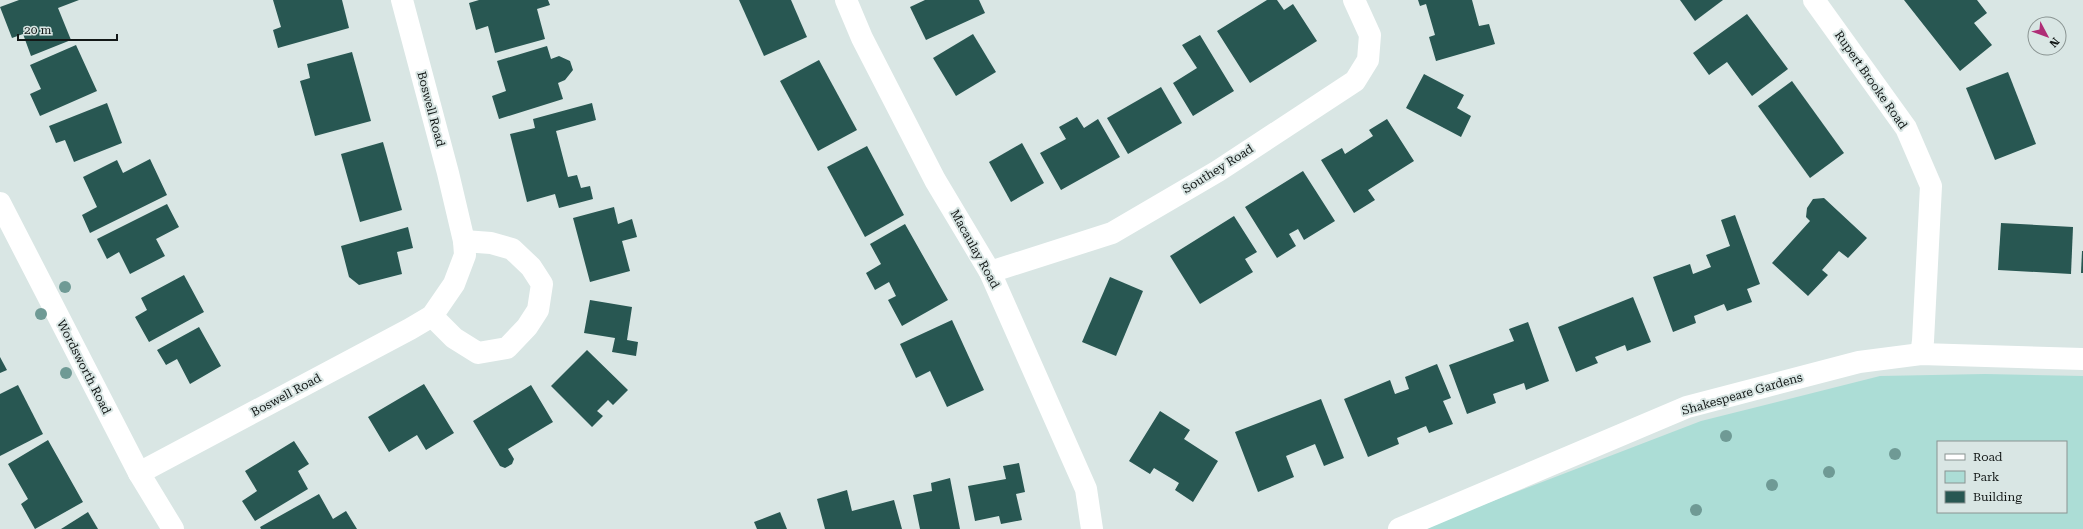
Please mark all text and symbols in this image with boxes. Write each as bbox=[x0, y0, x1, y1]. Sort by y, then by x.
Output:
scale bar bbox=[18, 16, 117, 42]
north arrow bbox=[2027, 16, 2067, 56]
text: 20 m bbox=[24, 23, 51, 37]
street label: Rupert Brooke Road bbox=[1832, 28, 1910, 132]
text: N bbox=[2046, 35, 2062, 50]
street label: Boswell Road bbox=[414, 70, 448, 148]
street label: Southey Road bbox=[1180, 141, 1256, 196]
street label: Macaulay Road bbox=[948, 207, 1003, 291]
street label: Wordsworth Road bbox=[54, 317, 114, 417]
street label: Shakespeare Gardens bbox=[1680, 370, 1804, 418]
street label: Boswell Road bbox=[249, 371, 324, 419]
legend bbox=[1937, 441, 2067, 513]
text: Road bbox=[1973, 450, 2003, 464]
text: Park bbox=[1973, 470, 2000, 484]
text: Building bbox=[1973, 490, 2022, 504]

